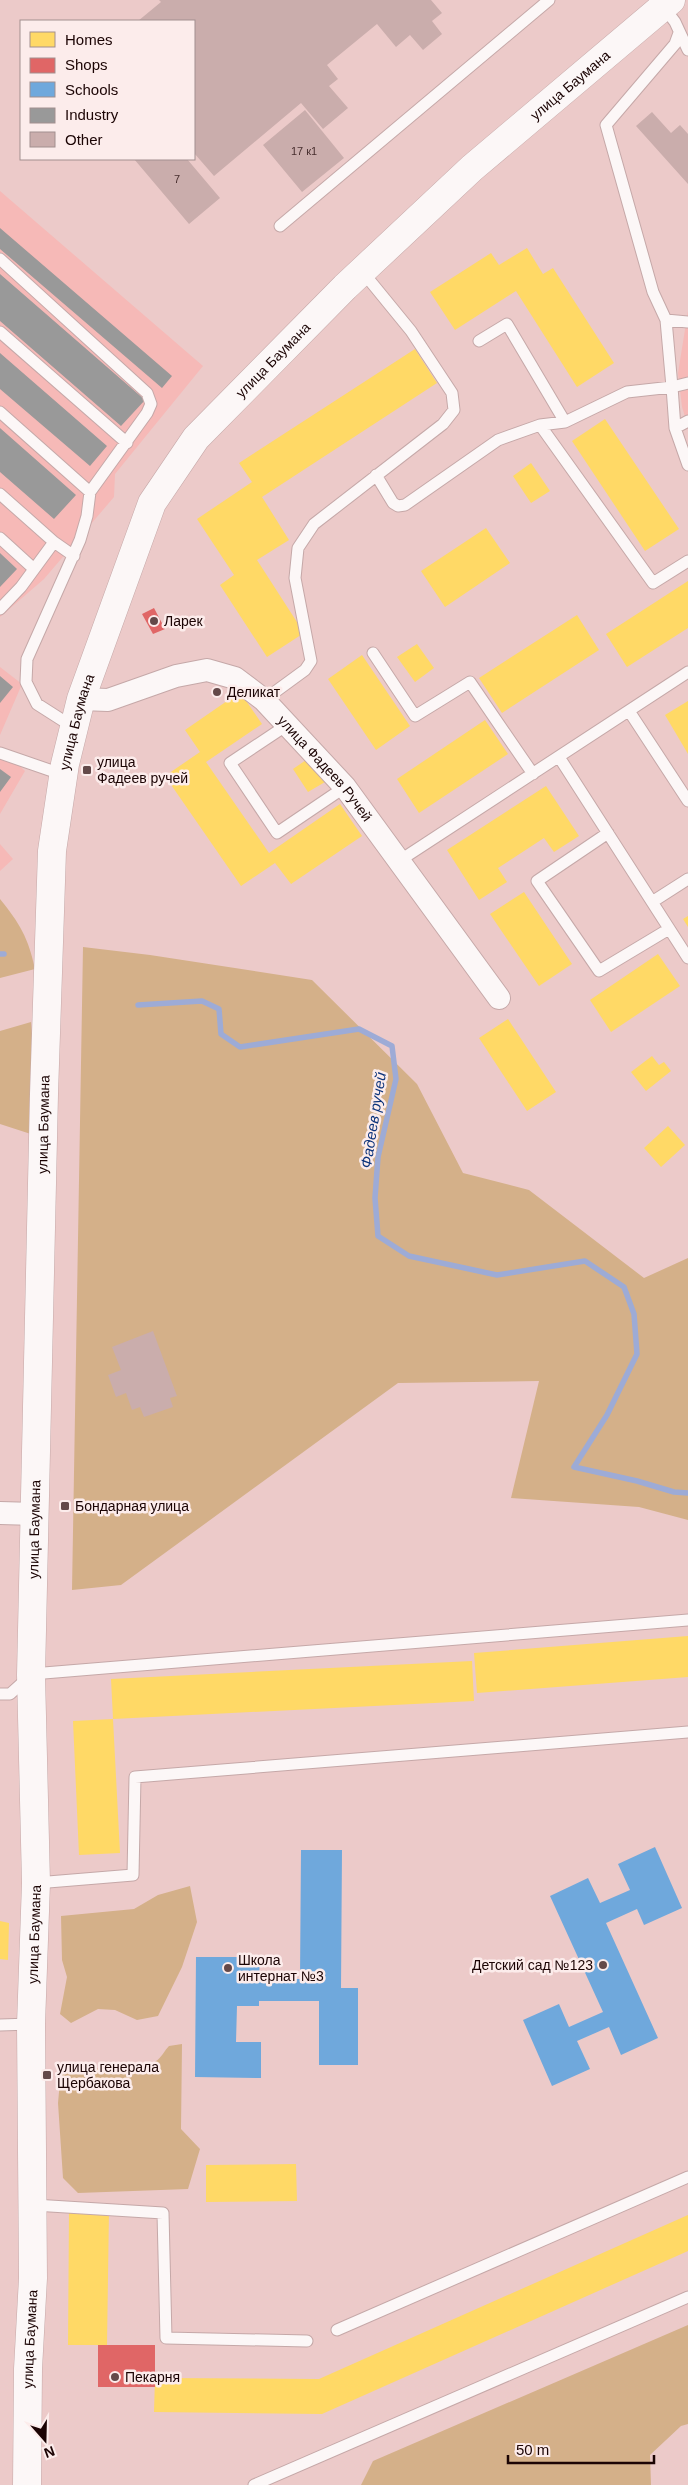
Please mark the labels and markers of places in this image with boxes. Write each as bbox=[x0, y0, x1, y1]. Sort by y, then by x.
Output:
place label: Ларек bbox=[164, 613, 204, 629]
marker: Ларек bbox=[148, 615, 160, 627]
place label: Деликат bbox=[227, 684, 281, 700]
marker: Деликат bbox=[211, 686, 223, 698]
place label: улица Фадеев ручей bbox=[97, 754, 188, 786]
marker: улица Фадеев ручей bbox=[81, 764, 93, 776]
place label: Бондарная улица bbox=[75, 1498, 189, 1514]
marker: Бондарная улица bbox=[59, 1500, 71, 1512]
place label: Школа интернат №3 bbox=[238, 1952, 324, 1984]
place label: Детский сад №123 bbox=[472, 1957, 593, 1973]
marker: Детский сад №123 bbox=[597, 1959, 609, 1971]
marker: Школа интернат №3 bbox=[222, 1962, 234, 1974]
place label: улица генерала Щербакова bbox=[57, 2059, 159, 2091]
marker: улица генерала Щербакова bbox=[41, 2069, 53, 2081]
place label: Пекарня bbox=[125, 2369, 180, 2385]
marker: Пекарня bbox=[109, 2371, 121, 2383]

